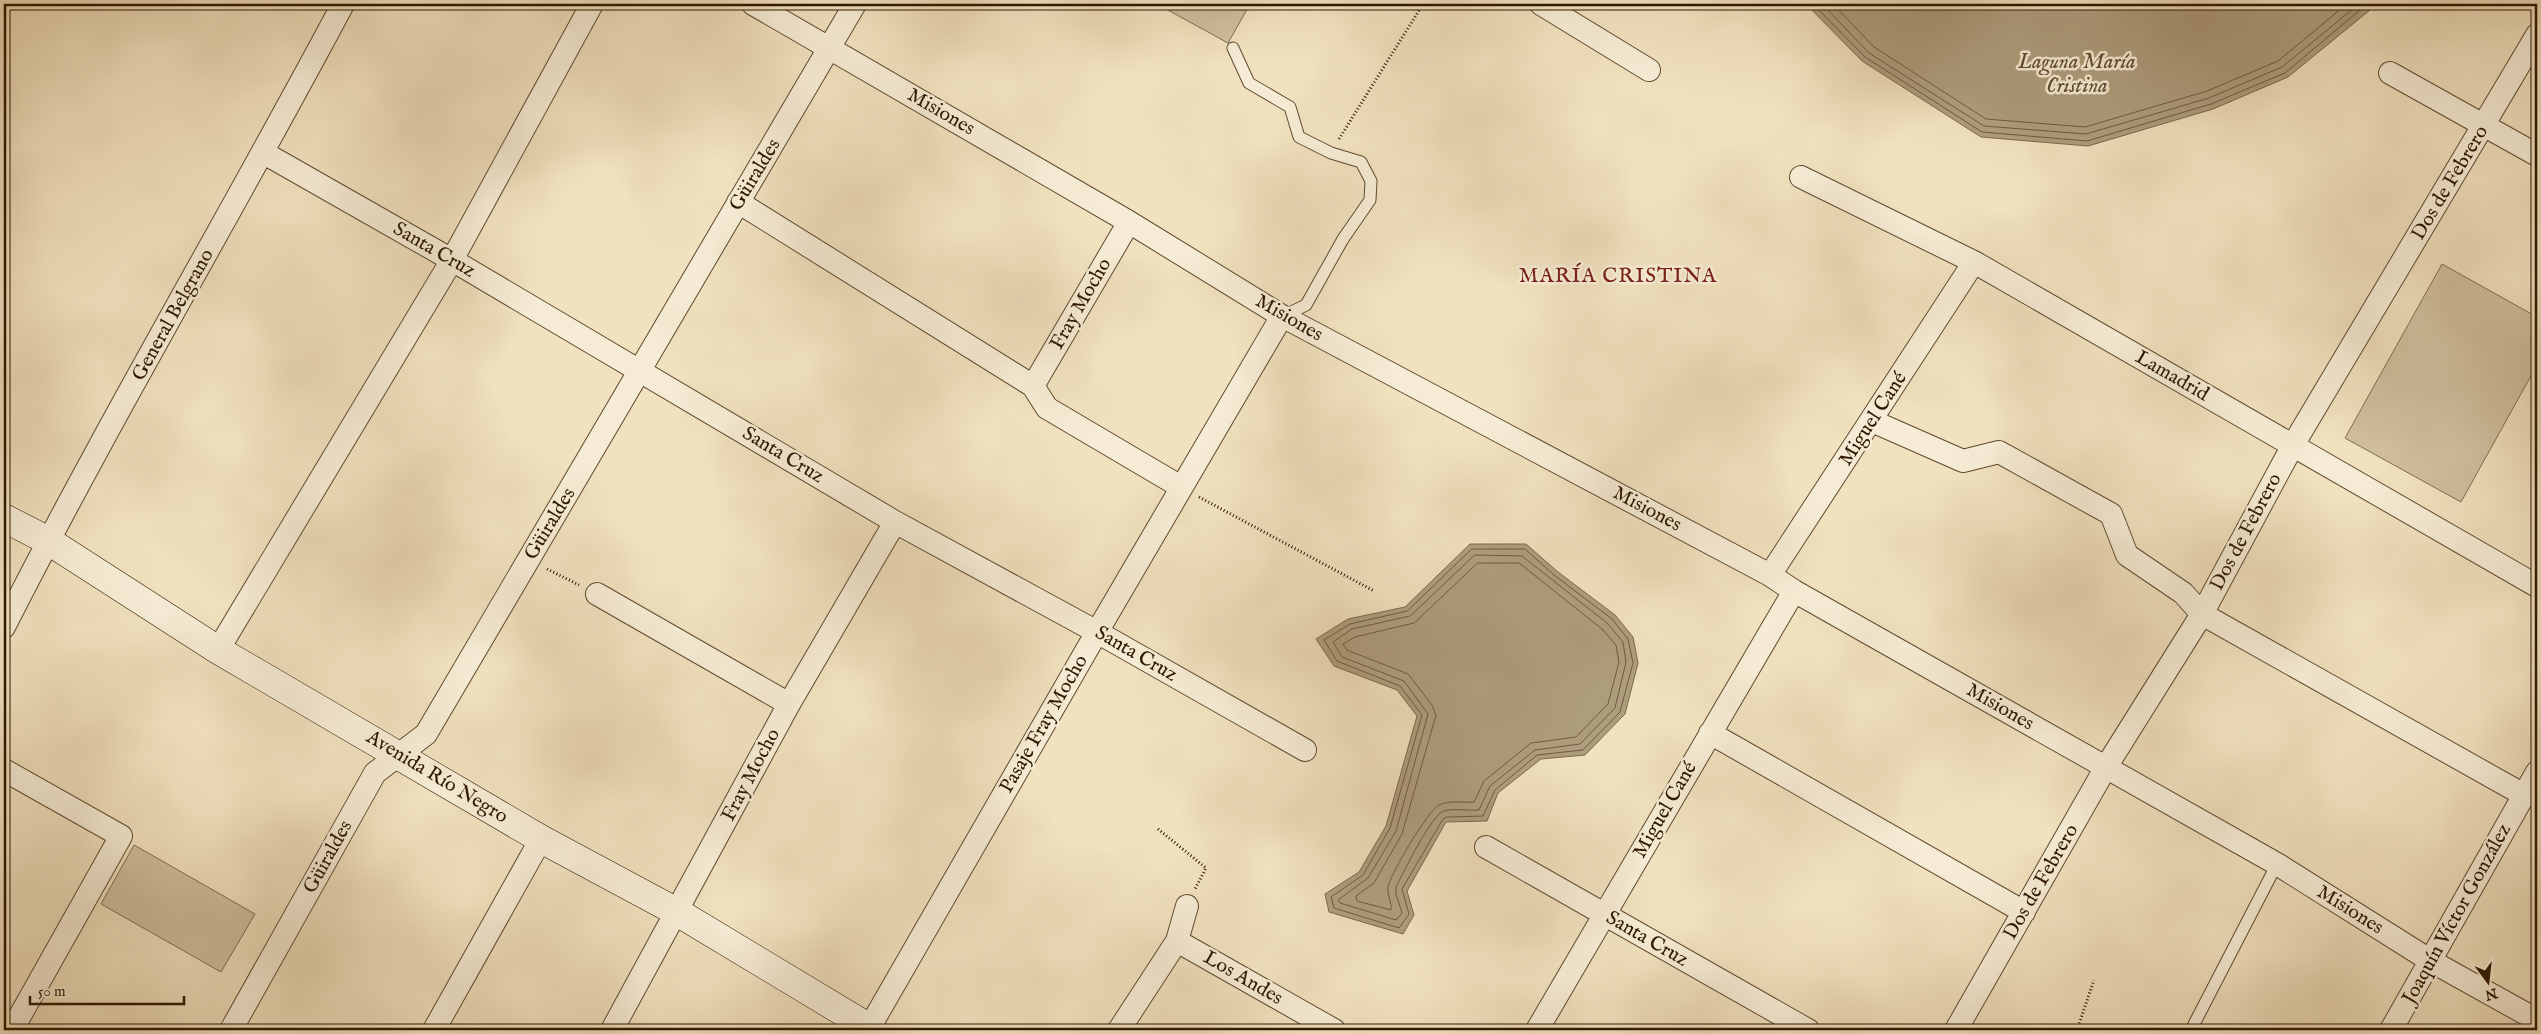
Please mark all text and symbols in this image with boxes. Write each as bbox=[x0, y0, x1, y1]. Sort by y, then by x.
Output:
water label: Laguna María Cristina bbox=[2017, 49, 2136, 100]
street label: Misiones bbox=[903, 83, 979, 141]
street label: Dos de Febrero bbox=[2406, 121, 2494, 245]
street label: Güiraldes bbox=[724, 134, 786, 216]
street label: Santa Cruz bbox=[389, 217, 479, 283]
street label: General Belgrano bbox=[126, 245, 220, 385]
street label: Fray Mocho bbox=[1045, 254, 1117, 354]
district label: MARÍA CRISTINA bbox=[1519, 262, 1717, 290]
street label: Misiones bbox=[1251, 289, 1327, 347]
street label: Lamadrid bbox=[2131, 345, 2214, 407]
street label: Miguel Cané bbox=[1833, 367, 1913, 471]
street label: Santa Cruz bbox=[738, 421, 828, 489]
street label: Dos de Febrero bbox=[2205, 469, 2288, 595]
street label: Misiones bbox=[1608, 481, 1686, 537]
street label: Güiraldes bbox=[519, 483, 581, 565]
street label: Santa Cruz bbox=[1091, 621, 1181, 687]
street label: Pasaje Fray Mocho bbox=[994, 650, 1094, 798]
street label: Misiones bbox=[1962, 678, 2038, 736]
street label: Avenida Río Negro bbox=[361, 724, 513, 829]
street label: Fray Mocho bbox=[716, 724, 786, 826]
street label: Miguel Cané bbox=[1627, 757, 1703, 863]
street label: Güiraldes bbox=[298, 816, 358, 898]
street label: Joaquín Víctor González bbox=[2396, 819, 2517, 1010]
street label: Dos de Febrero bbox=[1998, 820, 2084, 944]
street label: Misiones bbox=[2312, 880, 2388, 940]
street label: Santa Cruz bbox=[1602, 906, 1692, 972]
street label: Los Andes bbox=[1199, 945, 1287, 1011]
north arrow bbox=[2464, 956, 2514, 1006]
scale bar bbox=[30, 974, 184, 1006]
text: 50 m bbox=[38, 982, 66, 1001]
text: N bbox=[2483, 983, 2500, 1004]

